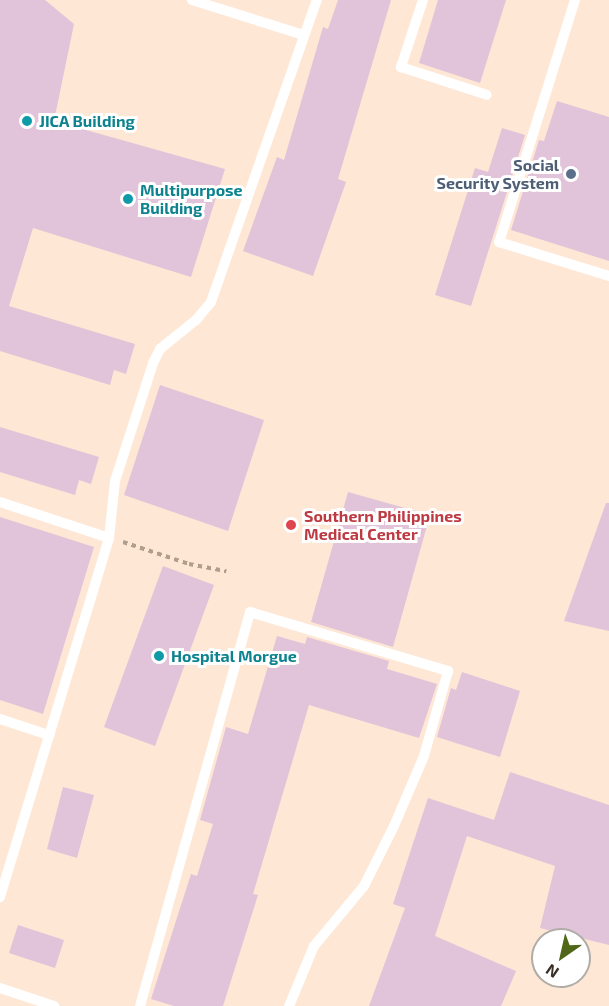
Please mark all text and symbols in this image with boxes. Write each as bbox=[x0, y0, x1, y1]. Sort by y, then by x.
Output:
place label: JICA Building bbox=[39, 111, 135, 131]
marker: JICA Building bbox=[20, 114, 34, 128]
place label: Social Security System bbox=[436, 155, 559, 193]
marker: Social Security System bbox=[564, 167, 578, 181]
place label: Multipurpose Building bbox=[140, 180, 243, 218]
marker: Multipurpose Building bbox=[121, 192, 135, 206]
place label: Southern Philippines Medical Center bbox=[304, 506, 462, 544]
marker: Southern Philippines Medical Center bbox=[282, 516, 300, 534]
place label: Hospital Morgue bbox=[171, 646, 297, 666]
marker: Hospital Morgue bbox=[152, 649, 166, 663]
north arrow bbox=[531, 928, 591, 988]
text: N bbox=[542, 961, 562, 983]

